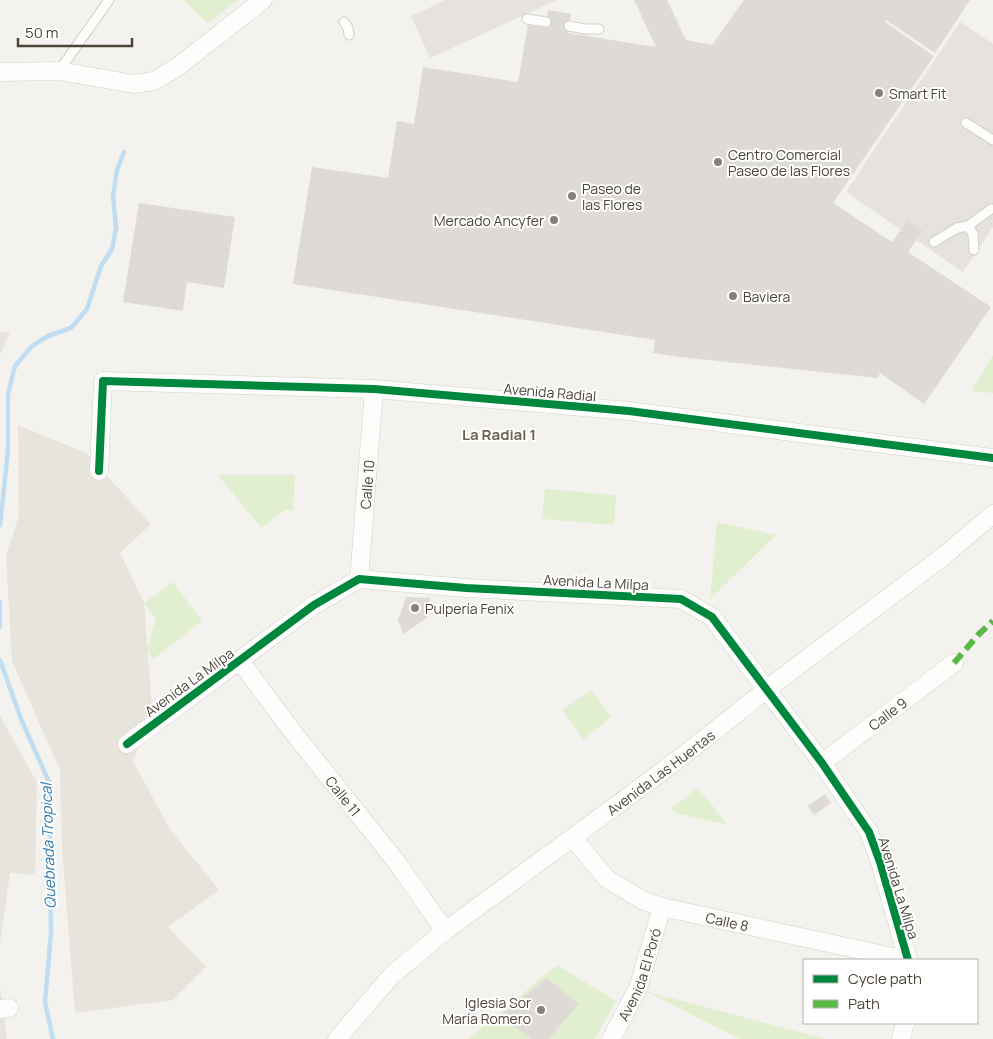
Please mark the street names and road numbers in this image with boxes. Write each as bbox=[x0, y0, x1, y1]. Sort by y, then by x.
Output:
street label: Avenida Radial bbox=[503, 378, 597, 406]
street label: Calle 10 bbox=[355, 459, 378, 510]
street label: Avenida La Milpa bbox=[543, 570, 649, 594]
street label: Avenida La Milpa bbox=[141, 643, 237, 721]
street label: Calle 9 bbox=[864, 693, 911, 734]
street label: Avenida Las Huertas bbox=[603, 725, 718, 819]
street label: Calle 11 bbox=[322, 772, 366, 820]
street label: Avenida La Milpa bbox=[874, 835, 924, 941]
street label: Calle 8 bbox=[704, 907, 750, 935]
street label: Avenida El Poró bbox=[613, 926, 665, 1024]

